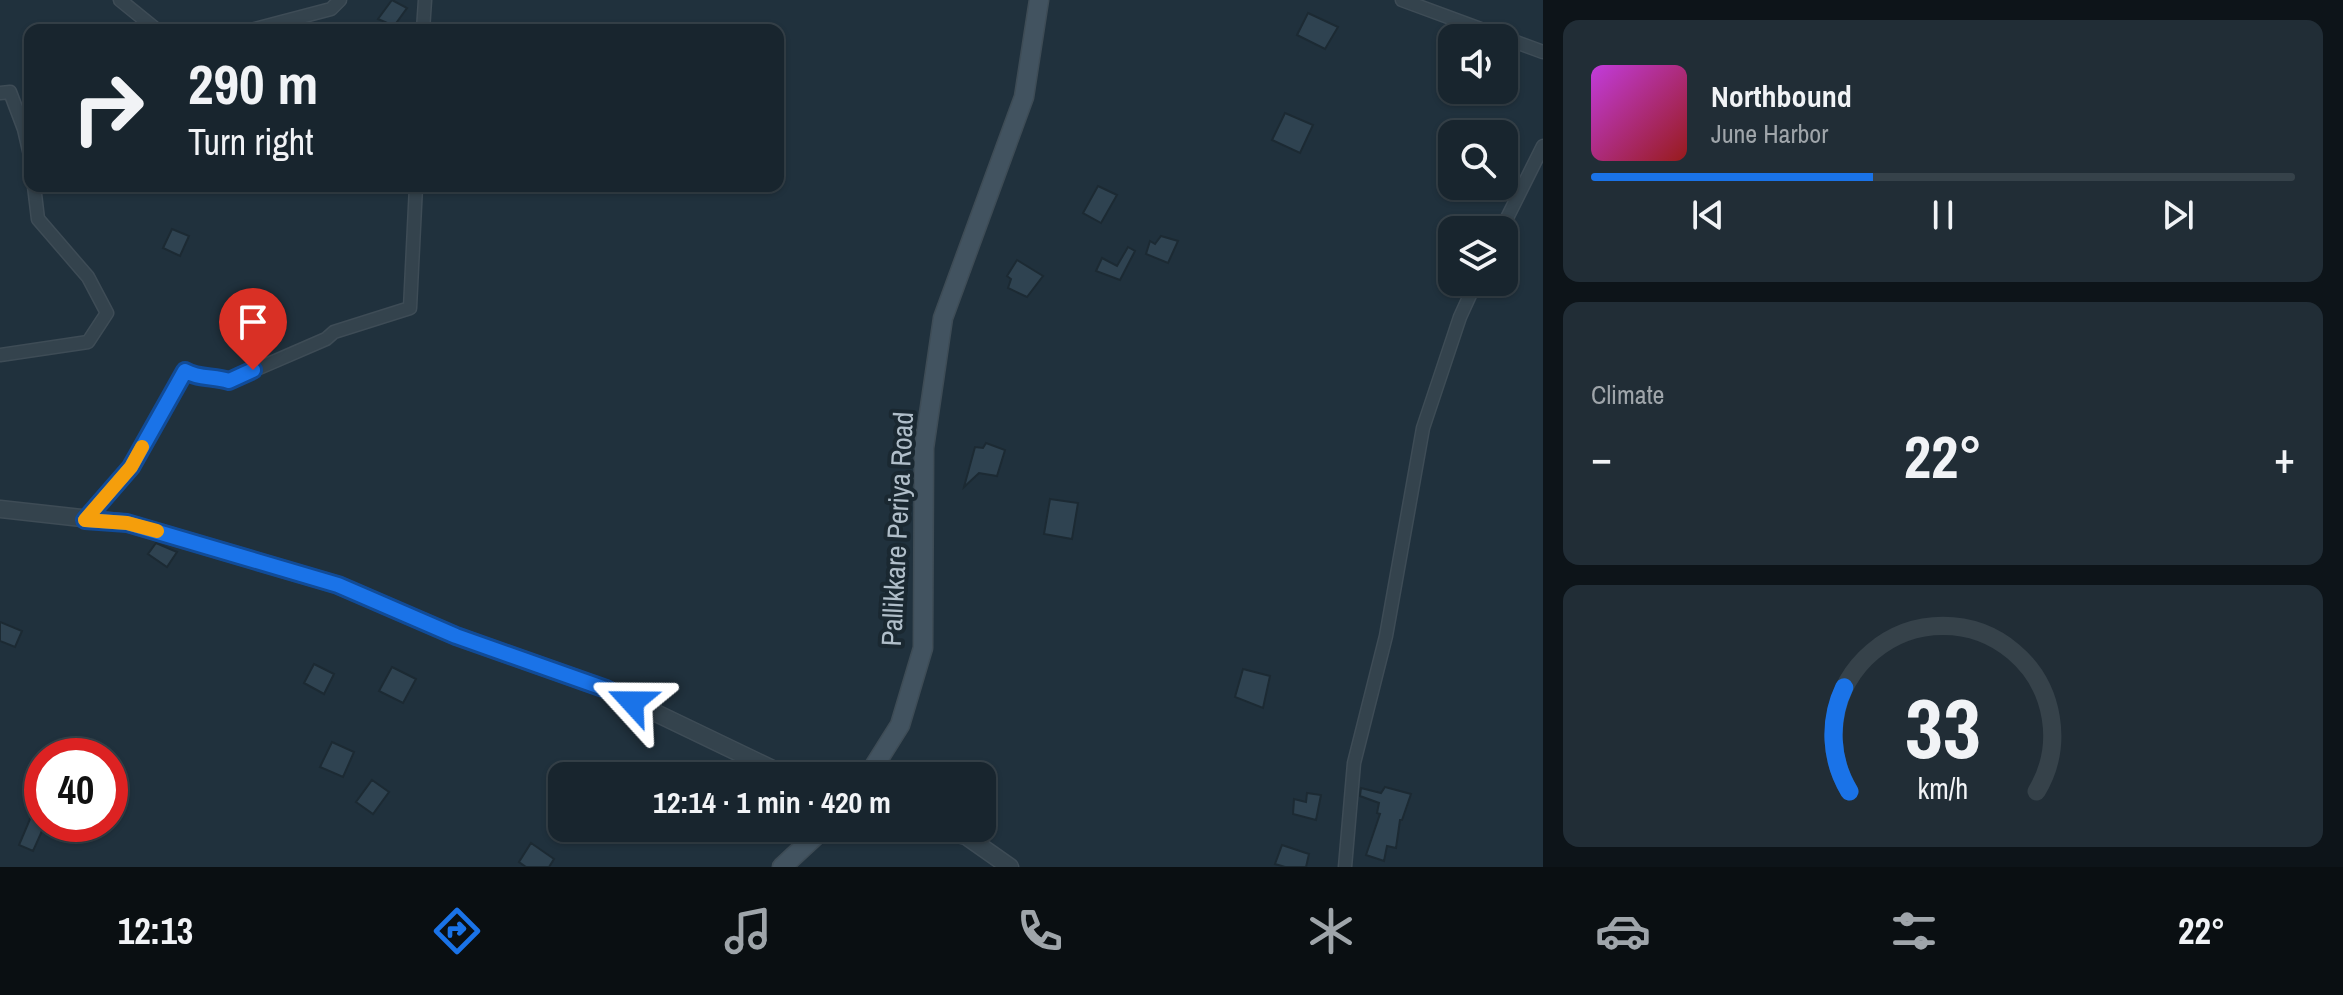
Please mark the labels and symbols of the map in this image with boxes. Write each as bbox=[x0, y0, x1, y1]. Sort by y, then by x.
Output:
pin bbox=[219, 288, 287, 370]
street label: Pallikkare Periya Road bbox=[872, 411, 922, 647]
position arrow bbox=[590, 660, 674, 744]
speed limit sign: 40 bbox=[24, 738, 128, 842]

